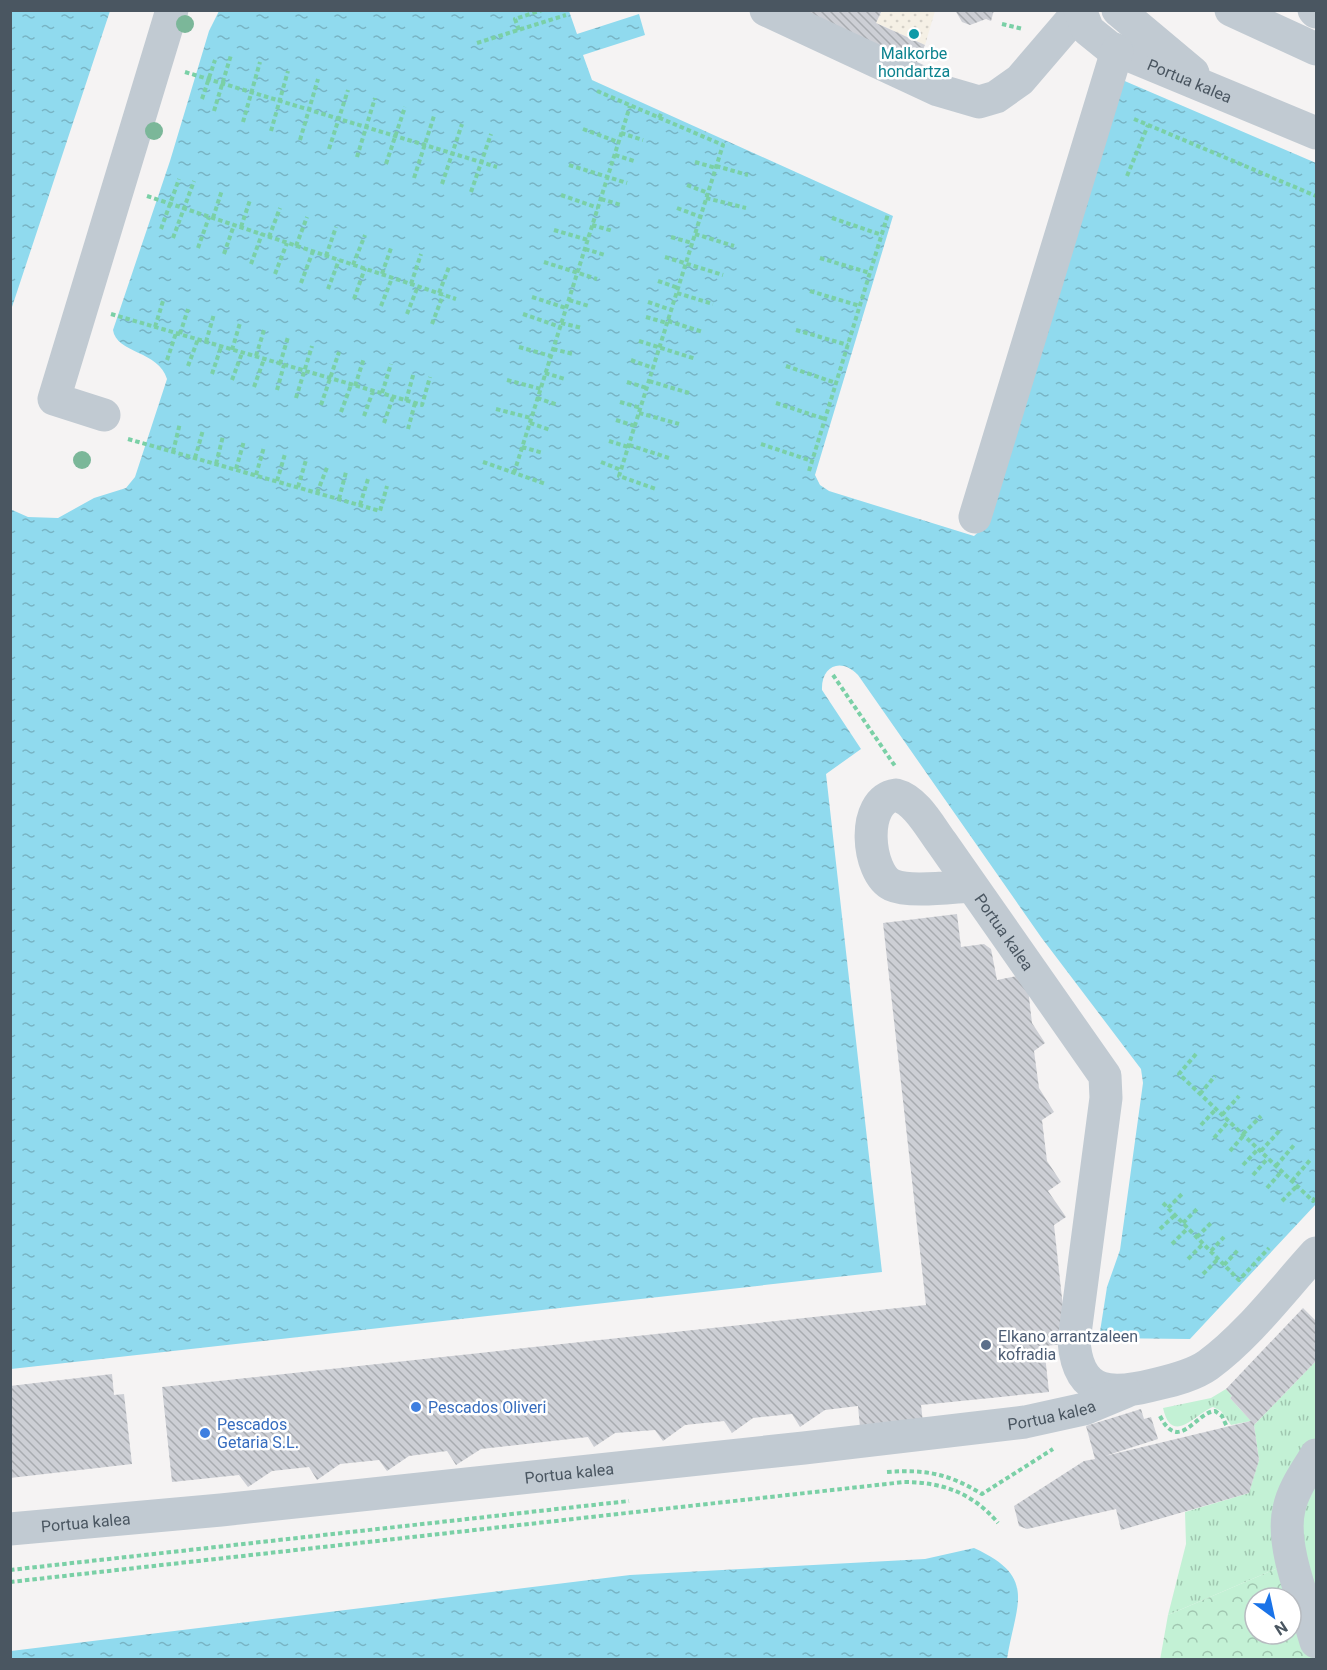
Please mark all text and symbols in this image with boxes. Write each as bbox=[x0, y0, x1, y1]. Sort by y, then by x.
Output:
marker: Malkorbe hondartza bbox=[907, 27, 921, 41]
place label: Malkorbe hondartza bbox=[878, 44, 950, 81]
street label: Portua kalea bbox=[1145, 55, 1235, 107]
street label: Portua kalea bbox=[970, 890, 1037, 975]
place label: Elkano arrantzaleen kofradia bbox=[998, 1327, 1138, 1364]
marker: Elkano arrantzaleen kofradia bbox=[979, 1338, 993, 1352]
street label: Portua kalea bbox=[1007, 1396, 1099, 1434]
place label: Pescados Oliveri bbox=[428, 1398, 546, 1417]
marker: Pescados Oliveri bbox=[409, 1400, 423, 1414]
place label: Pescados Getaria S.L. bbox=[217, 1415, 299, 1452]
marker: Pescados Getaria S.L. bbox=[198, 1426, 212, 1440]
street label: Portua kalea bbox=[524, 1459, 615, 1488]
street label: Portua kalea bbox=[40, 1509, 131, 1536]
north arrow bbox=[1243, 1586, 1303, 1646]
text: N bbox=[1271, 1617, 1291, 1639]

